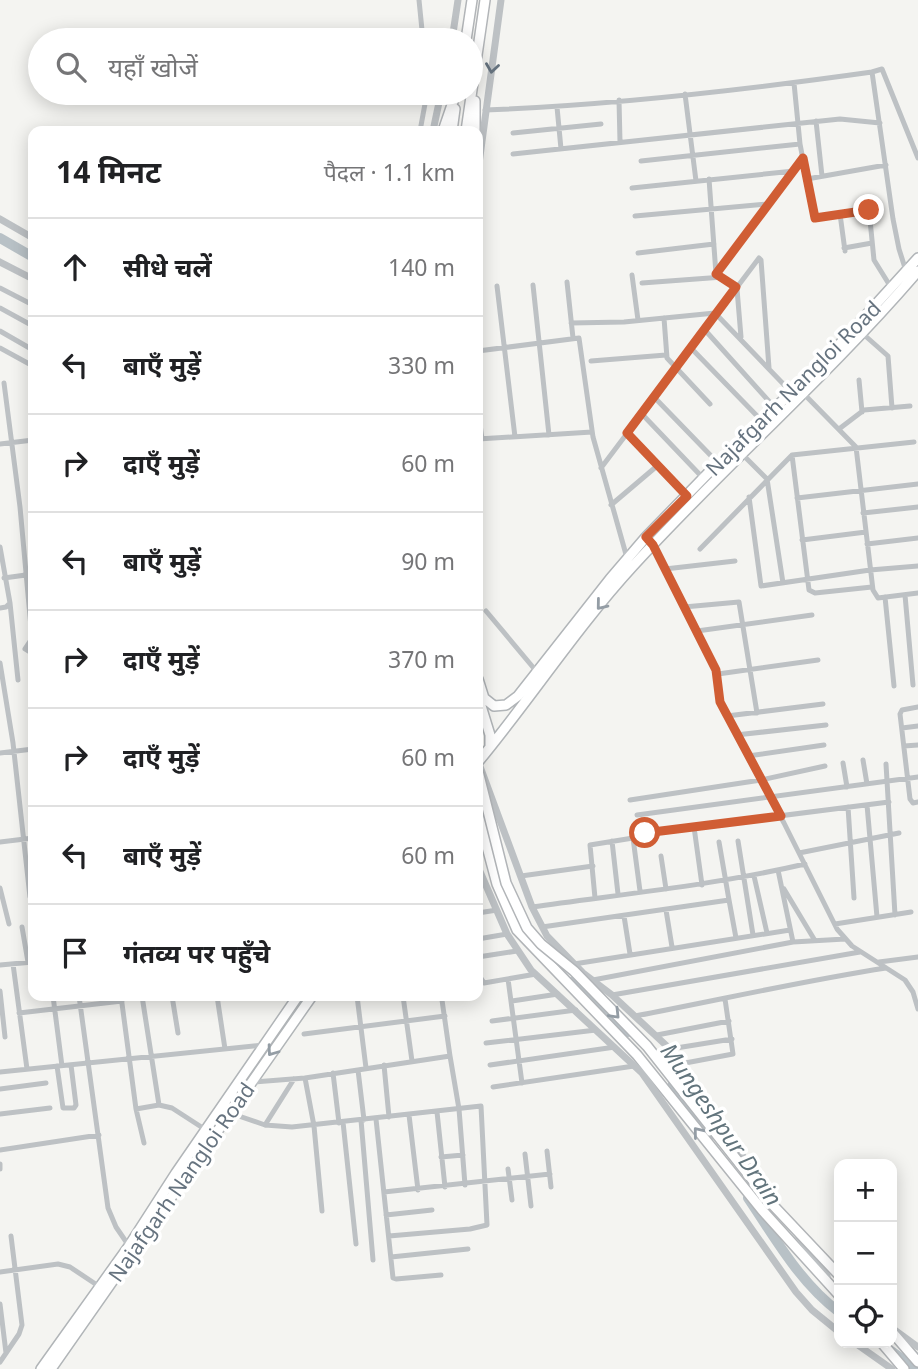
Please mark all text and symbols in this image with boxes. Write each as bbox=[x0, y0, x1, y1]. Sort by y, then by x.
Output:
search box bbox=[28, 28, 483, 105]
icon: search bbox=[52, 48, 90, 86]
text: यहाँ खोजें bbox=[108, 49, 198, 85]
one-way arrow bbox=[485, 62, 500, 73]
text: 14 मिनट bbox=[56, 151, 161, 192]
text: पैदल · 1.1 km bbox=[324, 156, 455, 188]
route end bbox=[853, 194, 884, 225]
icon: ahead bbox=[56, 248, 94, 286]
text: सीधे चलें bbox=[123, 249, 212, 285]
text: 140 m bbox=[388, 251, 455, 283]
street label: Najafgarh Nangloi Road bbox=[699, 294, 887, 482]
icon: left bbox=[56, 346, 94, 384]
text: बाएँ मुड़ें bbox=[123, 347, 201, 383]
text: 330 m bbox=[388, 349, 455, 381]
icon: right bbox=[56, 444, 94, 482]
text: दाएँ मुड़ें bbox=[123, 445, 200, 481]
text: 60 m bbox=[401, 447, 455, 479]
icon: left bbox=[56, 542, 94, 580]
text: बाएँ मुड़ें bbox=[123, 543, 201, 579]
text: 90 m bbox=[401, 545, 455, 577]
one-way arrow bbox=[597, 597, 610, 609]
icon: right bbox=[56, 640, 94, 678]
text: दाएँ मुड़ें bbox=[123, 641, 200, 677]
text: 370 m bbox=[388, 643, 455, 675]
icon: right bbox=[56, 738, 94, 776]
text: दाएँ मुड़ें bbox=[123, 739, 200, 775]
text: 60 m bbox=[401, 741, 455, 773]
route start bbox=[629, 817, 660, 848]
icon: left bbox=[56, 836, 94, 874]
text: बाएँ मुड़ें bbox=[123, 837, 201, 873]
text: 60 m bbox=[401, 839, 455, 871]
icon: arrive bbox=[56, 934, 94, 972]
text: गंतव्य पर पहुँचे bbox=[123, 935, 270, 971]
one-way arrow bbox=[607, 1005, 620, 1018]
water label: Mungeshpur Drain bbox=[654, 1036, 790, 1212]
one-way arrow bbox=[268, 1043, 280, 1056]
street label: Najafgarh Nangloi Road bbox=[102, 1077, 260, 1287]
one-way arrow bbox=[694, 1128, 706, 1141]
map controls bbox=[834, 1159, 897, 1348]
button: + bbox=[834, 1159, 897, 1222]
button: − bbox=[834, 1222, 897, 1285]
button: locate bbox=[834, 1285, 897, 1348]

